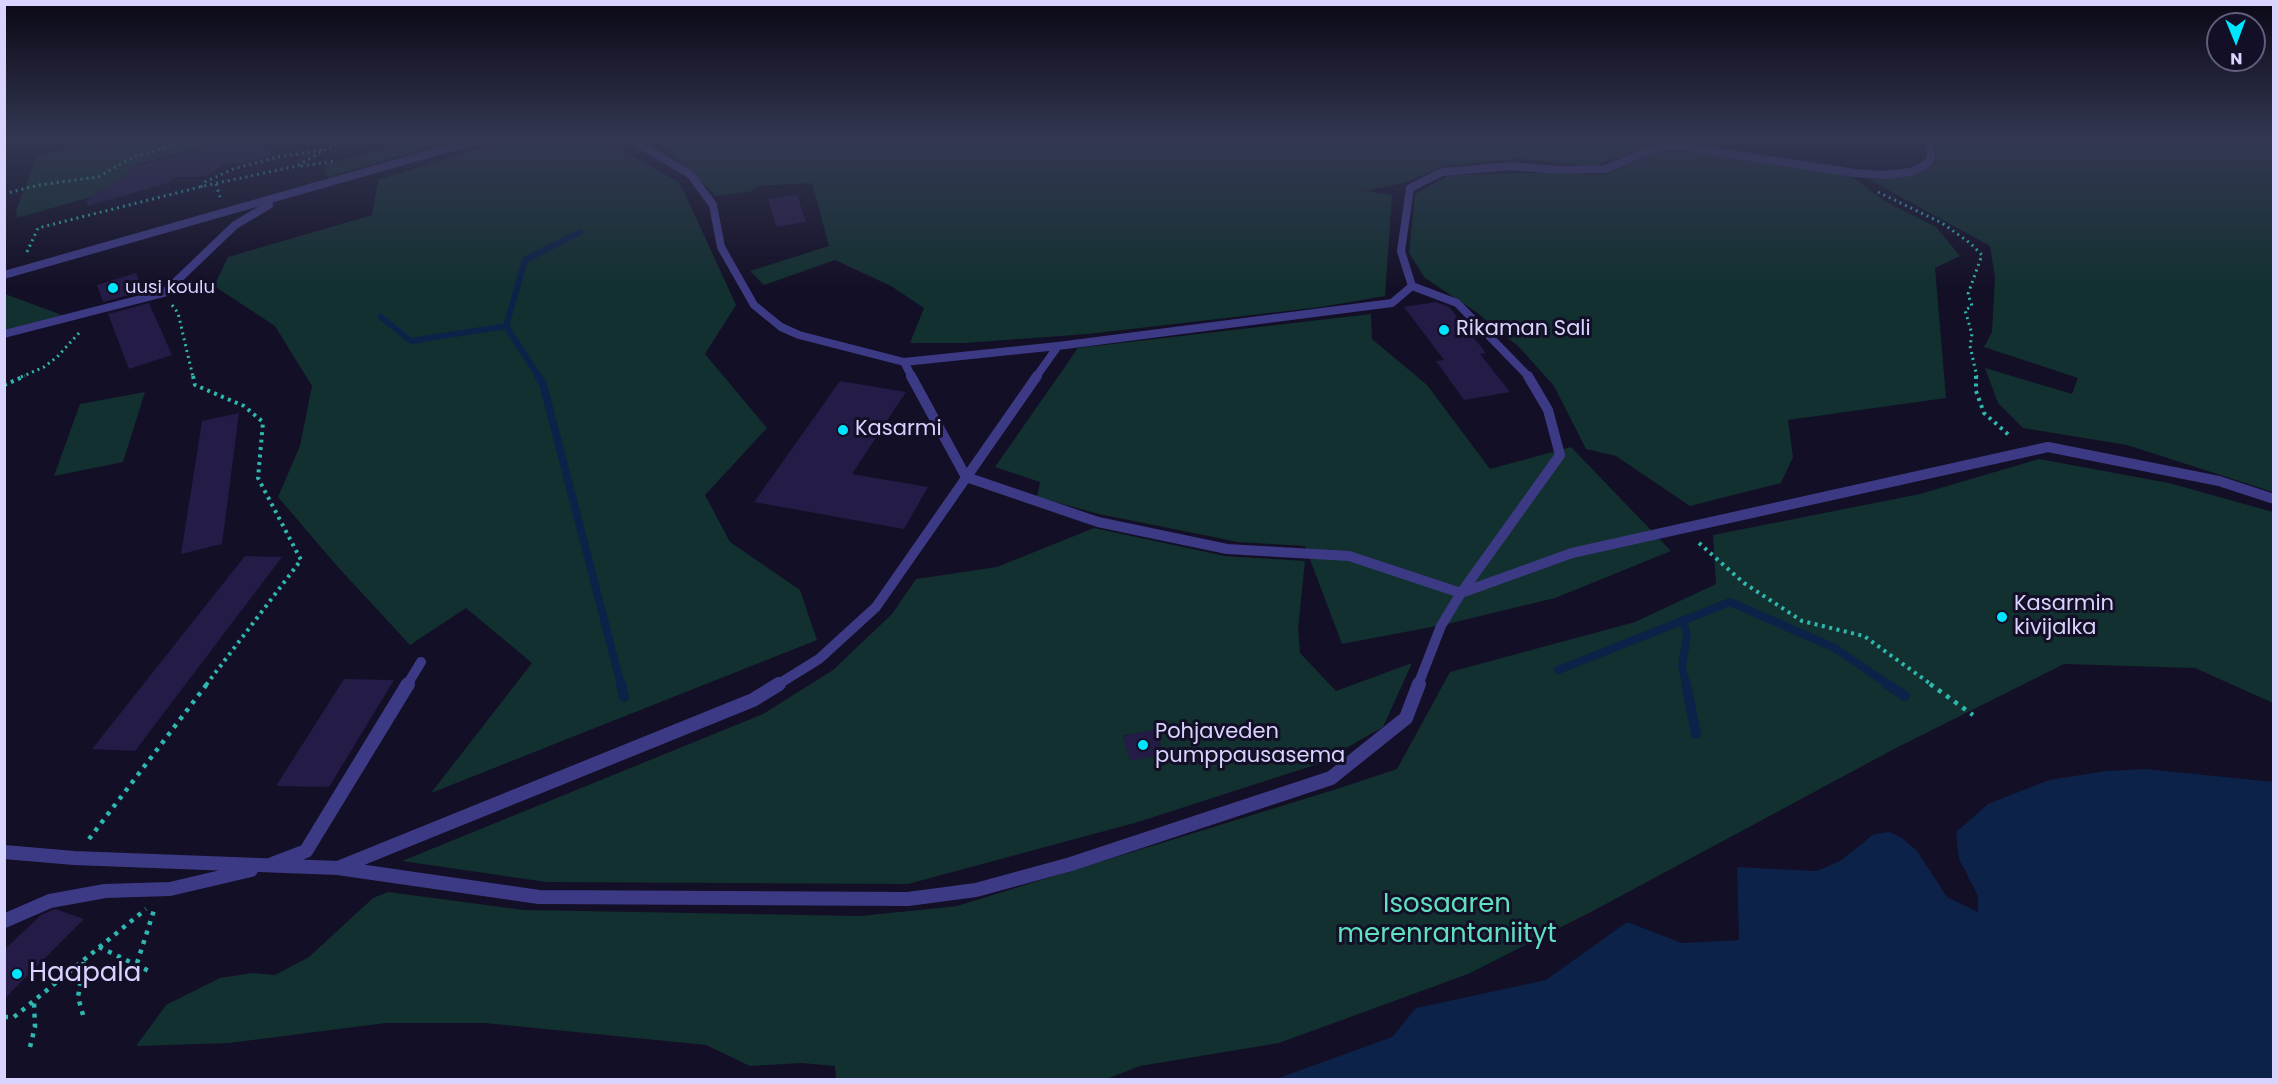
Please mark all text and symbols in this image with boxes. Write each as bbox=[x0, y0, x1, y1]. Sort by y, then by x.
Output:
north arrow bbox=[2206, 12, 2266, 72]
text: N bbox=[2230, 47, 2243, 70]
place label: uusi koulu bbox=[125, 277, 215, 299]
marker: uusi koulu bbox=[106, 281, 120, 295]
place label: Rikaman Sali bbox=[1456, 317, 1591, 343]
marker: Rikaman Sali bbox=[1437, 323, 1451, 337]
place label: Kasarmi bbox=[855, 417, 942, 443]
marker: Kasarmi bbox=[836, 423, 850, 437]
place label: Kasarmin kivijalka bbox=[2014, 592, 2114, 642]
marker: Kasarmin kivijalka bbox=[1995, 610, 2009, 624]
place label: Pohjaveden pumppausasema bbox=[1155, 720, 1345, 770]
marker: Pohjaveden pumppausasema bbox=[1136, 738, 1150, 752]
park label: Isosaaren merenrantaniityt bbox=[1337, 889, 1557, 951]
place label: Haapala bbox=[29, 958, 141, 990]
marker: Haapala bbox=[10, 967, 24, 981]

